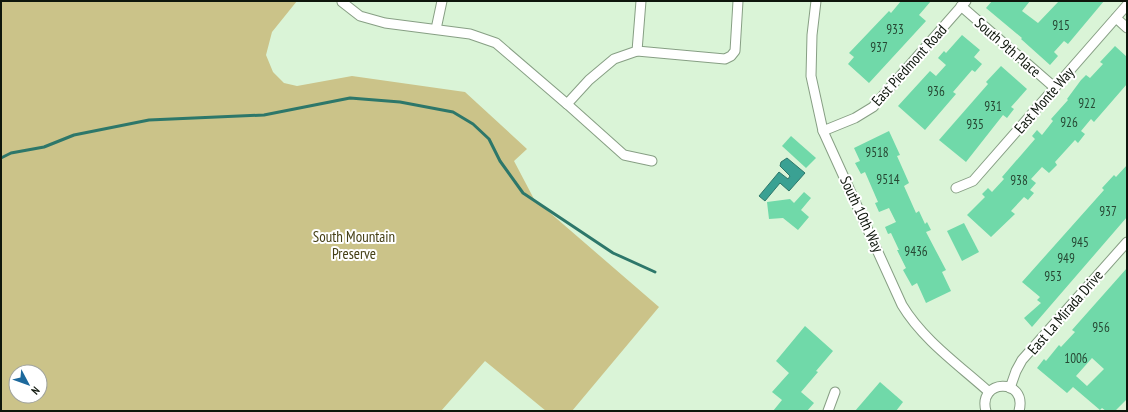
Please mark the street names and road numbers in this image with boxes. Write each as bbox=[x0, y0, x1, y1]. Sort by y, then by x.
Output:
street label: South 9th Place bbox=[971, 13, 1045, 81]
street label: East Piedmont Road bbox=[867, 20, 951, 110]
street label: East Monte Way bbox=[1010, 63, 1078, 137]
street label: South 10th Way bbox=[836, 173, 888, 255]
street label: East La Mirada Drive bbox=[1023, 266, 1107, 358]

